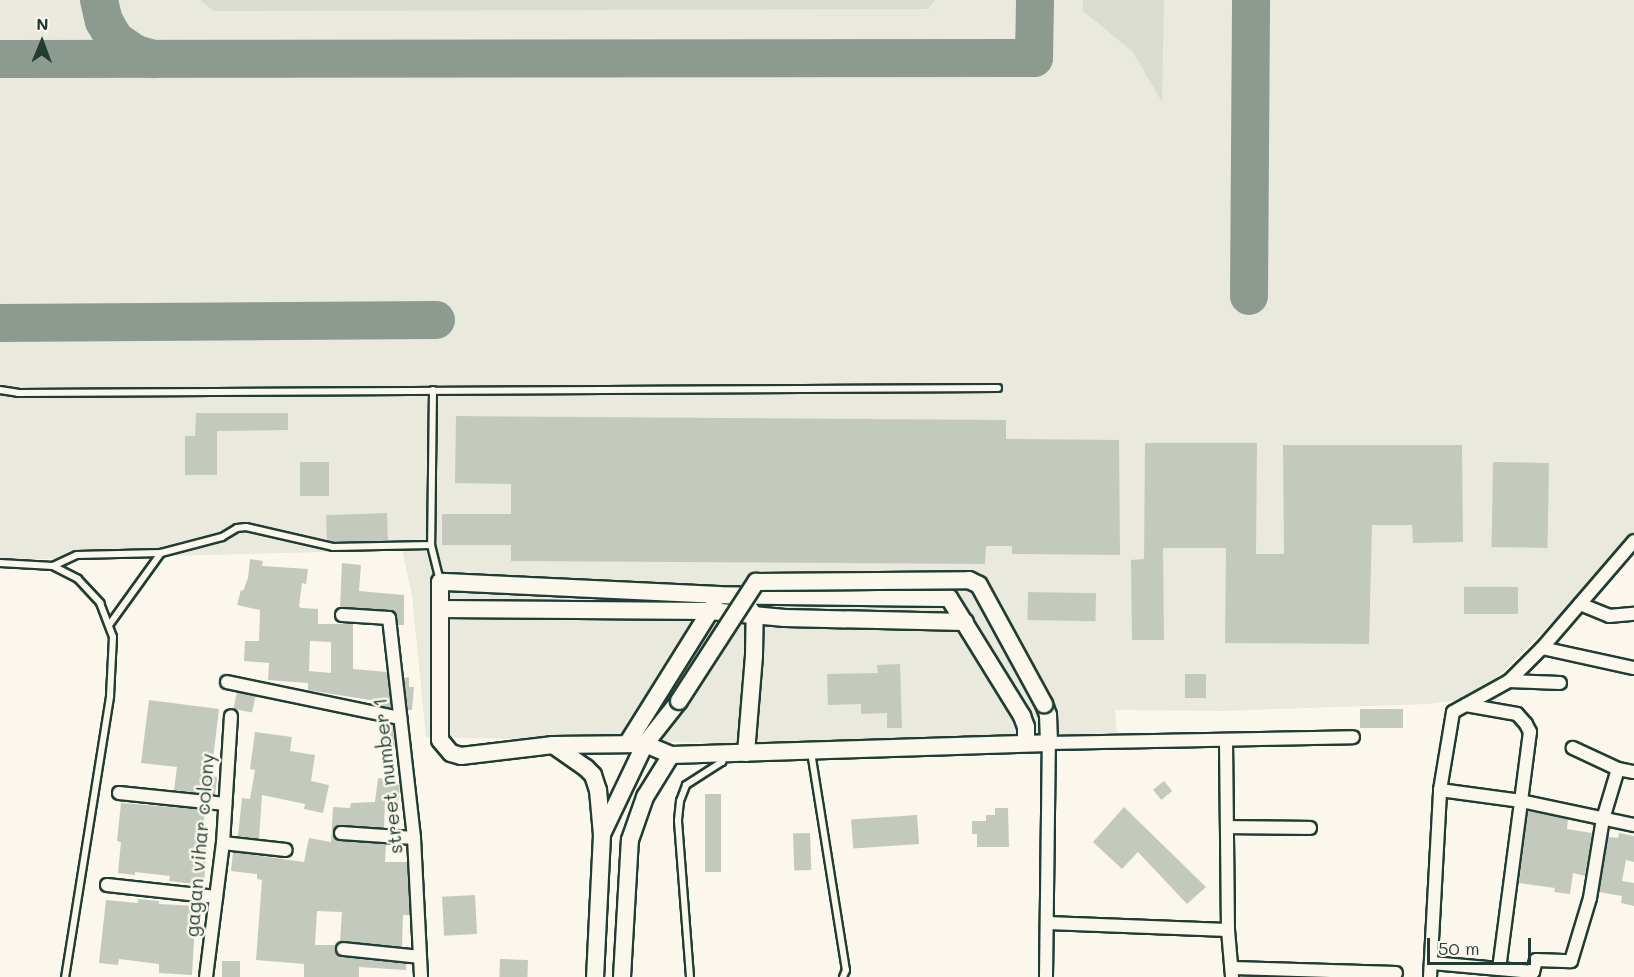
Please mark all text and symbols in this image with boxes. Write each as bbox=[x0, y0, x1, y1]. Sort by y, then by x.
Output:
north arrow bbox=[12, 12, 72, 72]
text: N bbox=[36, 13, 49, 34]
street label: street number 1 bbox=[367, 697, 407, 855]
street label: gagan vihar colony bbox=[179, 752, 219, 938]
scale bar bbox=[1430, 926, 1534, 964]
text: 50 m bbox=[1438, 936, 1480, 960]

